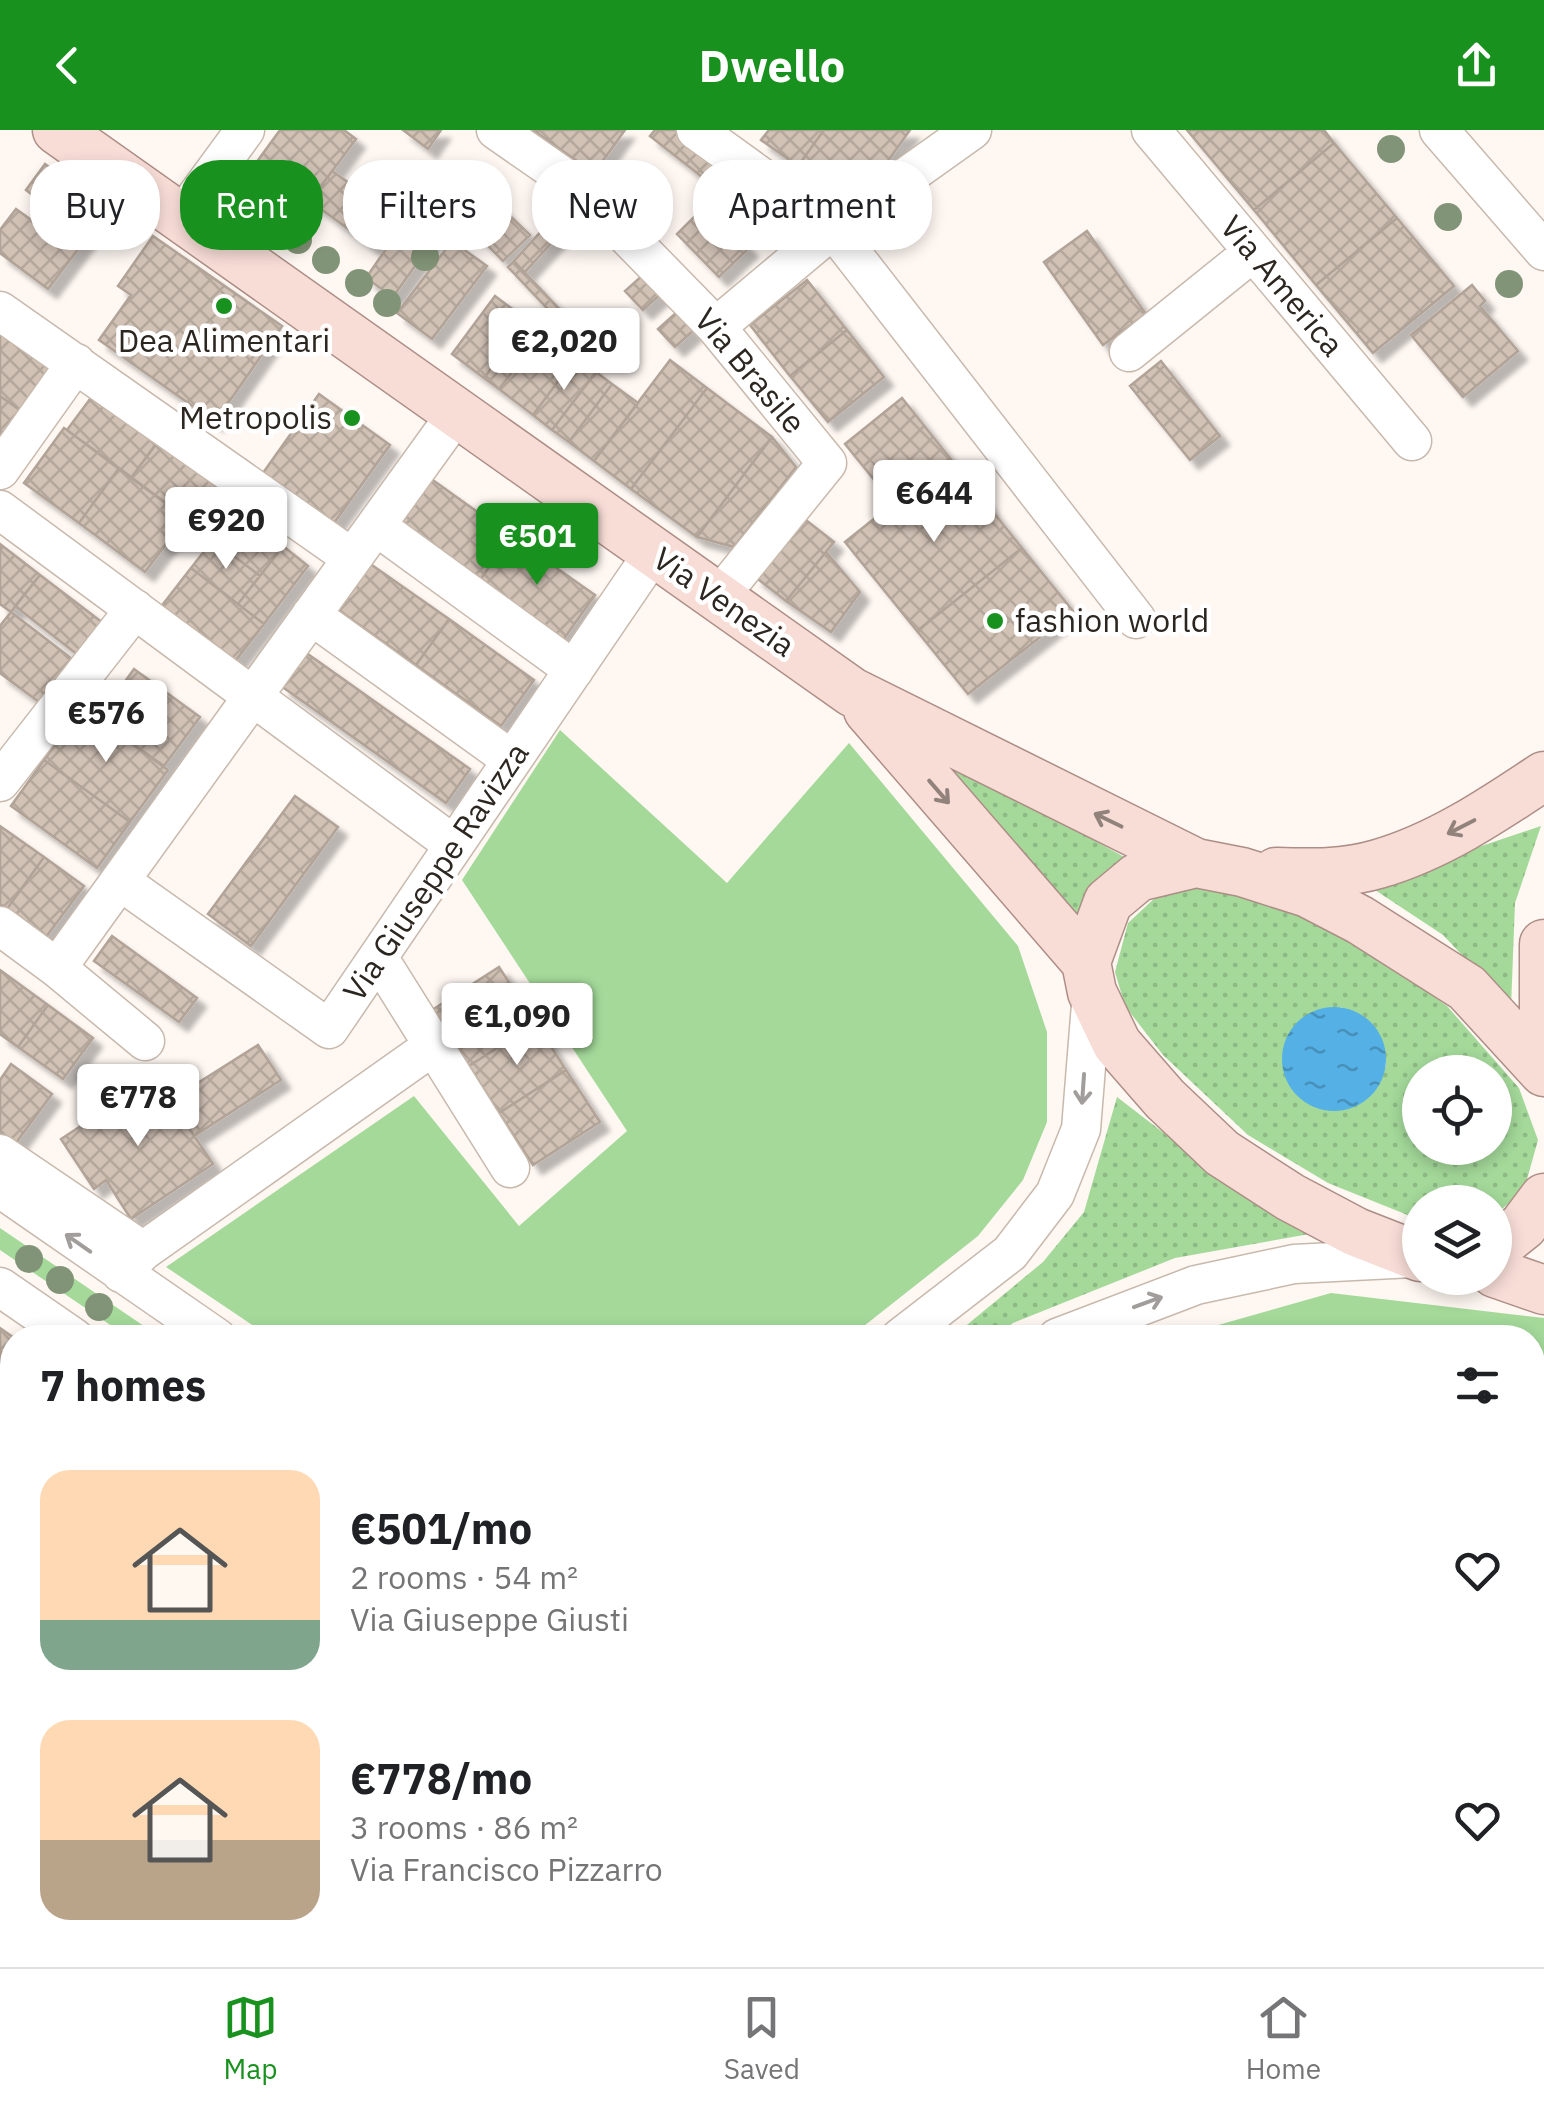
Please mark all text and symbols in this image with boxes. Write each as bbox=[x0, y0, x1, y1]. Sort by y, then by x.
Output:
text: Dwello bbox=[699, 36, 845, 94]
icon: back bbox=[40, 38, 95, 93]
icon: share bbox=[1449, 38, 1504, 93]
chip: Buy bbox=[30, 160, 160, 250]
chip: Rent bbox=[180, 160, 323, 250]
chip: Filters bbox=[343, 160, 512, 250]
chip: New bbox=[532, 160, 673, 250]
chip: Apartment bbox=[693, 160, 932, 250]
street label: Via America bbox=[1212, 206, 1354, 364]
marker: Dea Alimentari bbox=[213, 295, 235, 317]
street label: Via Brasile bbox=[686, 299, 816, 442]
pin: €2,020 bbox=[483, 308, 645, 393]
place label: Dea Alimentari bbox=[118, 319, 330, 361]
text: €2,020 bbox=[511, 319, 617, 361]
place label: Metropolis bbox=[179, 396, 332, 438]
marker: Metropolis bbox=[341, 407, 363, 429]
pin: €644 bbox=[875, 460, 993, 545]
text: €644 bbox=[895, 471, 973, 513]
pin: €920 bbox=[167, 487, 285, 572]
text: €920 bbox=[187, 498, 265, 540]
pin: €501 bbox=[478, 503, 596, 588]
text: €501 bbox=[498, 514, 576, 556]
street label: Via Venezia bbox=[645, 537, 804, 665]
place label: fashion world bbox=[1015, 599, 1209, 641]
marker: fashion world bbox=[984, 610, 1006, 632]
pin: €576 bbox=[47, 680, 165, 765]
text: €576 bbox=[67, 691, 145, 733]
street label: Via Giuseppe Ravizza bbox=[333, 734, 537, 1009]
one-way arrow bbox=[928, 779, 950, 805]
one-way arrow bbox=[1094, 809, 1124, 828]
one-way arrow bbox=[1447, 818, 1477, 837]
pin: €1,090 bbox=[436, 983, 598, 1068]
text: €1,090 bbox=[464, 994, 570, 1036]
map controls bbox=[1402, 1055, 1512, 1295]
button: locate bbox=[1402, 1055, 1512, 1165]
pin: €778 bbox=[79, 1064, 197, 1149]
one-way arrow bbox=[1074, 1072, 1093, 1104]
text: €778 bbox=[99, 1075, 177, 1117]
button: layers bbox=[1402, 1185, 1512, 1295]
one-way arrow bbox=[65, 1233, 93, 1254]
one-way arrow bbox=[1132, 1292, 1163, 1310]
text: 7 homes bbox=[40, 1358, 206, 1413]
icon: filters bbox=[1450, 1358, 1505, 1413]
text: €501/mo bbox=[350, 1501, 532, 1556]
icon: home bbox=[120, 1510, 240, 1630]
icon: heart bbox=[1450, 1543, 1505, 1598]
text: 2 rooms · 54 m² bbox=[350, 1556, 578, 1598]
text: Via Giuseppe Giusti bbox=[350, 1598, 629, 1640]
text: €778/mo bbox=[350, 1751, 532, 1806]
icon: home bbox=[120, 1760, 240, 1880]
icon: heart bbox=[1450, 1793, 1505, 1848]
text: 3 rooms · 86 m² bbox=[350, 1806, 578, 1848]
text: Via Francisco Pizzarro bbox=[350, 1848, 663, 1890]
tab: Map bbox=[223, 1990, 278, 2087]
tab: Saved bbox=[724, 1990, 800, 2087]
tab: Home bbox=[1246, 1990, 1321, 2087]

